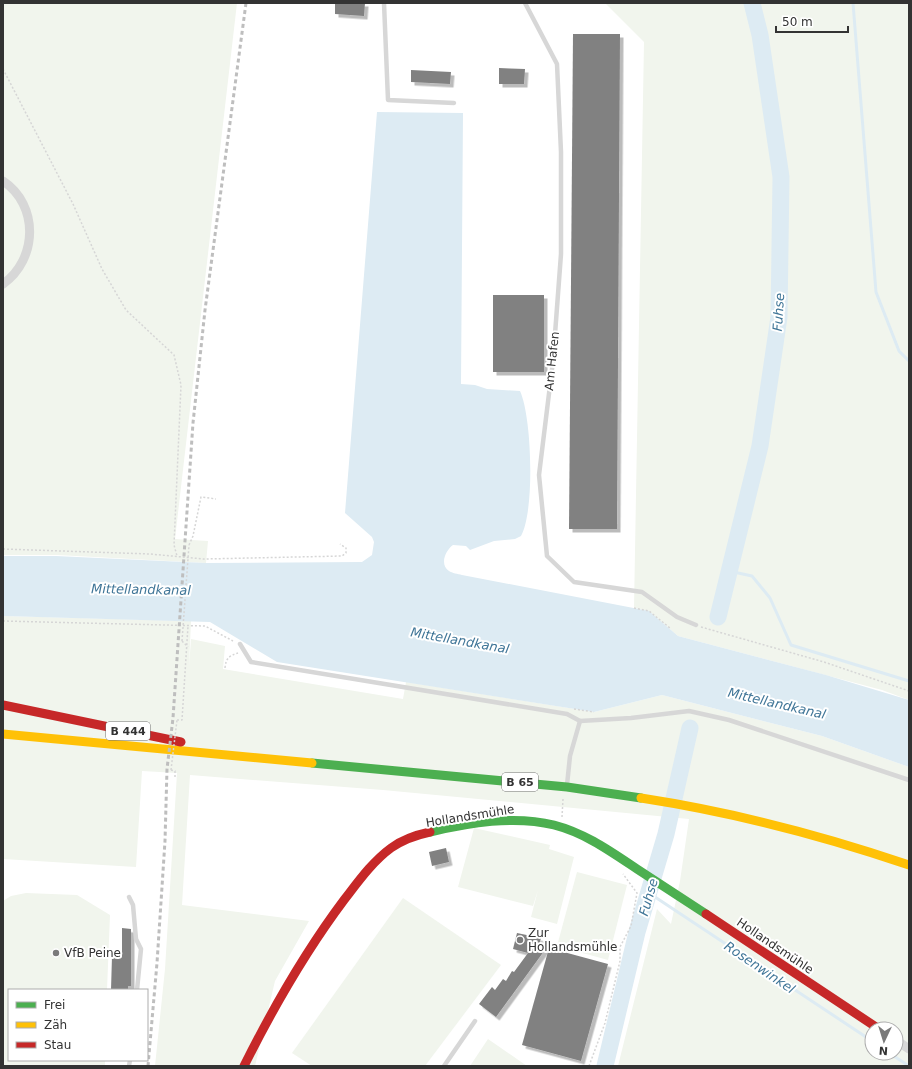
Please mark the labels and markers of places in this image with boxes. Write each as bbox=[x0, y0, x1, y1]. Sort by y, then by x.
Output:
place label: Zur Hollandsmühle bbox=[528, 926, 617, 954]
marker: Zur Hollandsmühle bbox=[515, 935, 525, 945]
place label: VfB Peine bbox=[64, 946, 121, 960]
marker: VfB Peine bbox=[51, 948, 61, 958]

